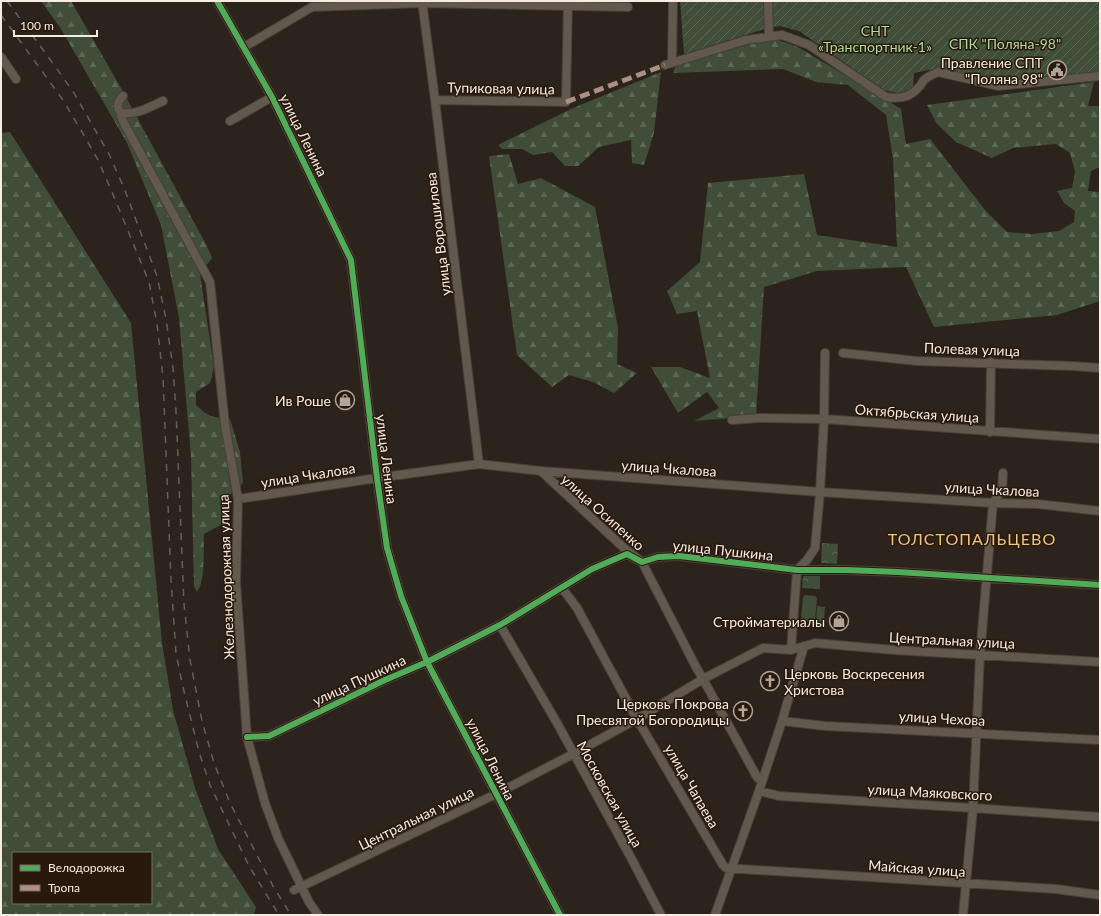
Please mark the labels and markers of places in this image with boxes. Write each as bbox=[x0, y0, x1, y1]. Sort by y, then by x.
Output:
place label: Правление СПТ "Поляна 98" bbox=[941, 54, 1044, 87]
public building icon: Правление СПТ "Поляна 98" bbox=[1046, 59, 1068, 81]
shop icon: Ив Роше bbox=[334, 389, 356, 411]
place label: Ив Роше bbox=[275, 392, 331, 409]
shop icon: Стройматериалы bbox=[828, 610, 850, 632]
place label: Стройматериалы bbox=[713, 613, 825, 630]
place label: Церковь Воскресения Христова bbox=[784, 665, 925, 698]
church icon: Церковь Воскресения Христова bbox=[759, 670, 781, 692]
place label: Церковь Покрова Пресвятой Богородицы bbox=[576, 695, 729, 728]
church icon: Церковь Покрова Пресвятой Богородицы bbox=[732, 700, 754, 722]

